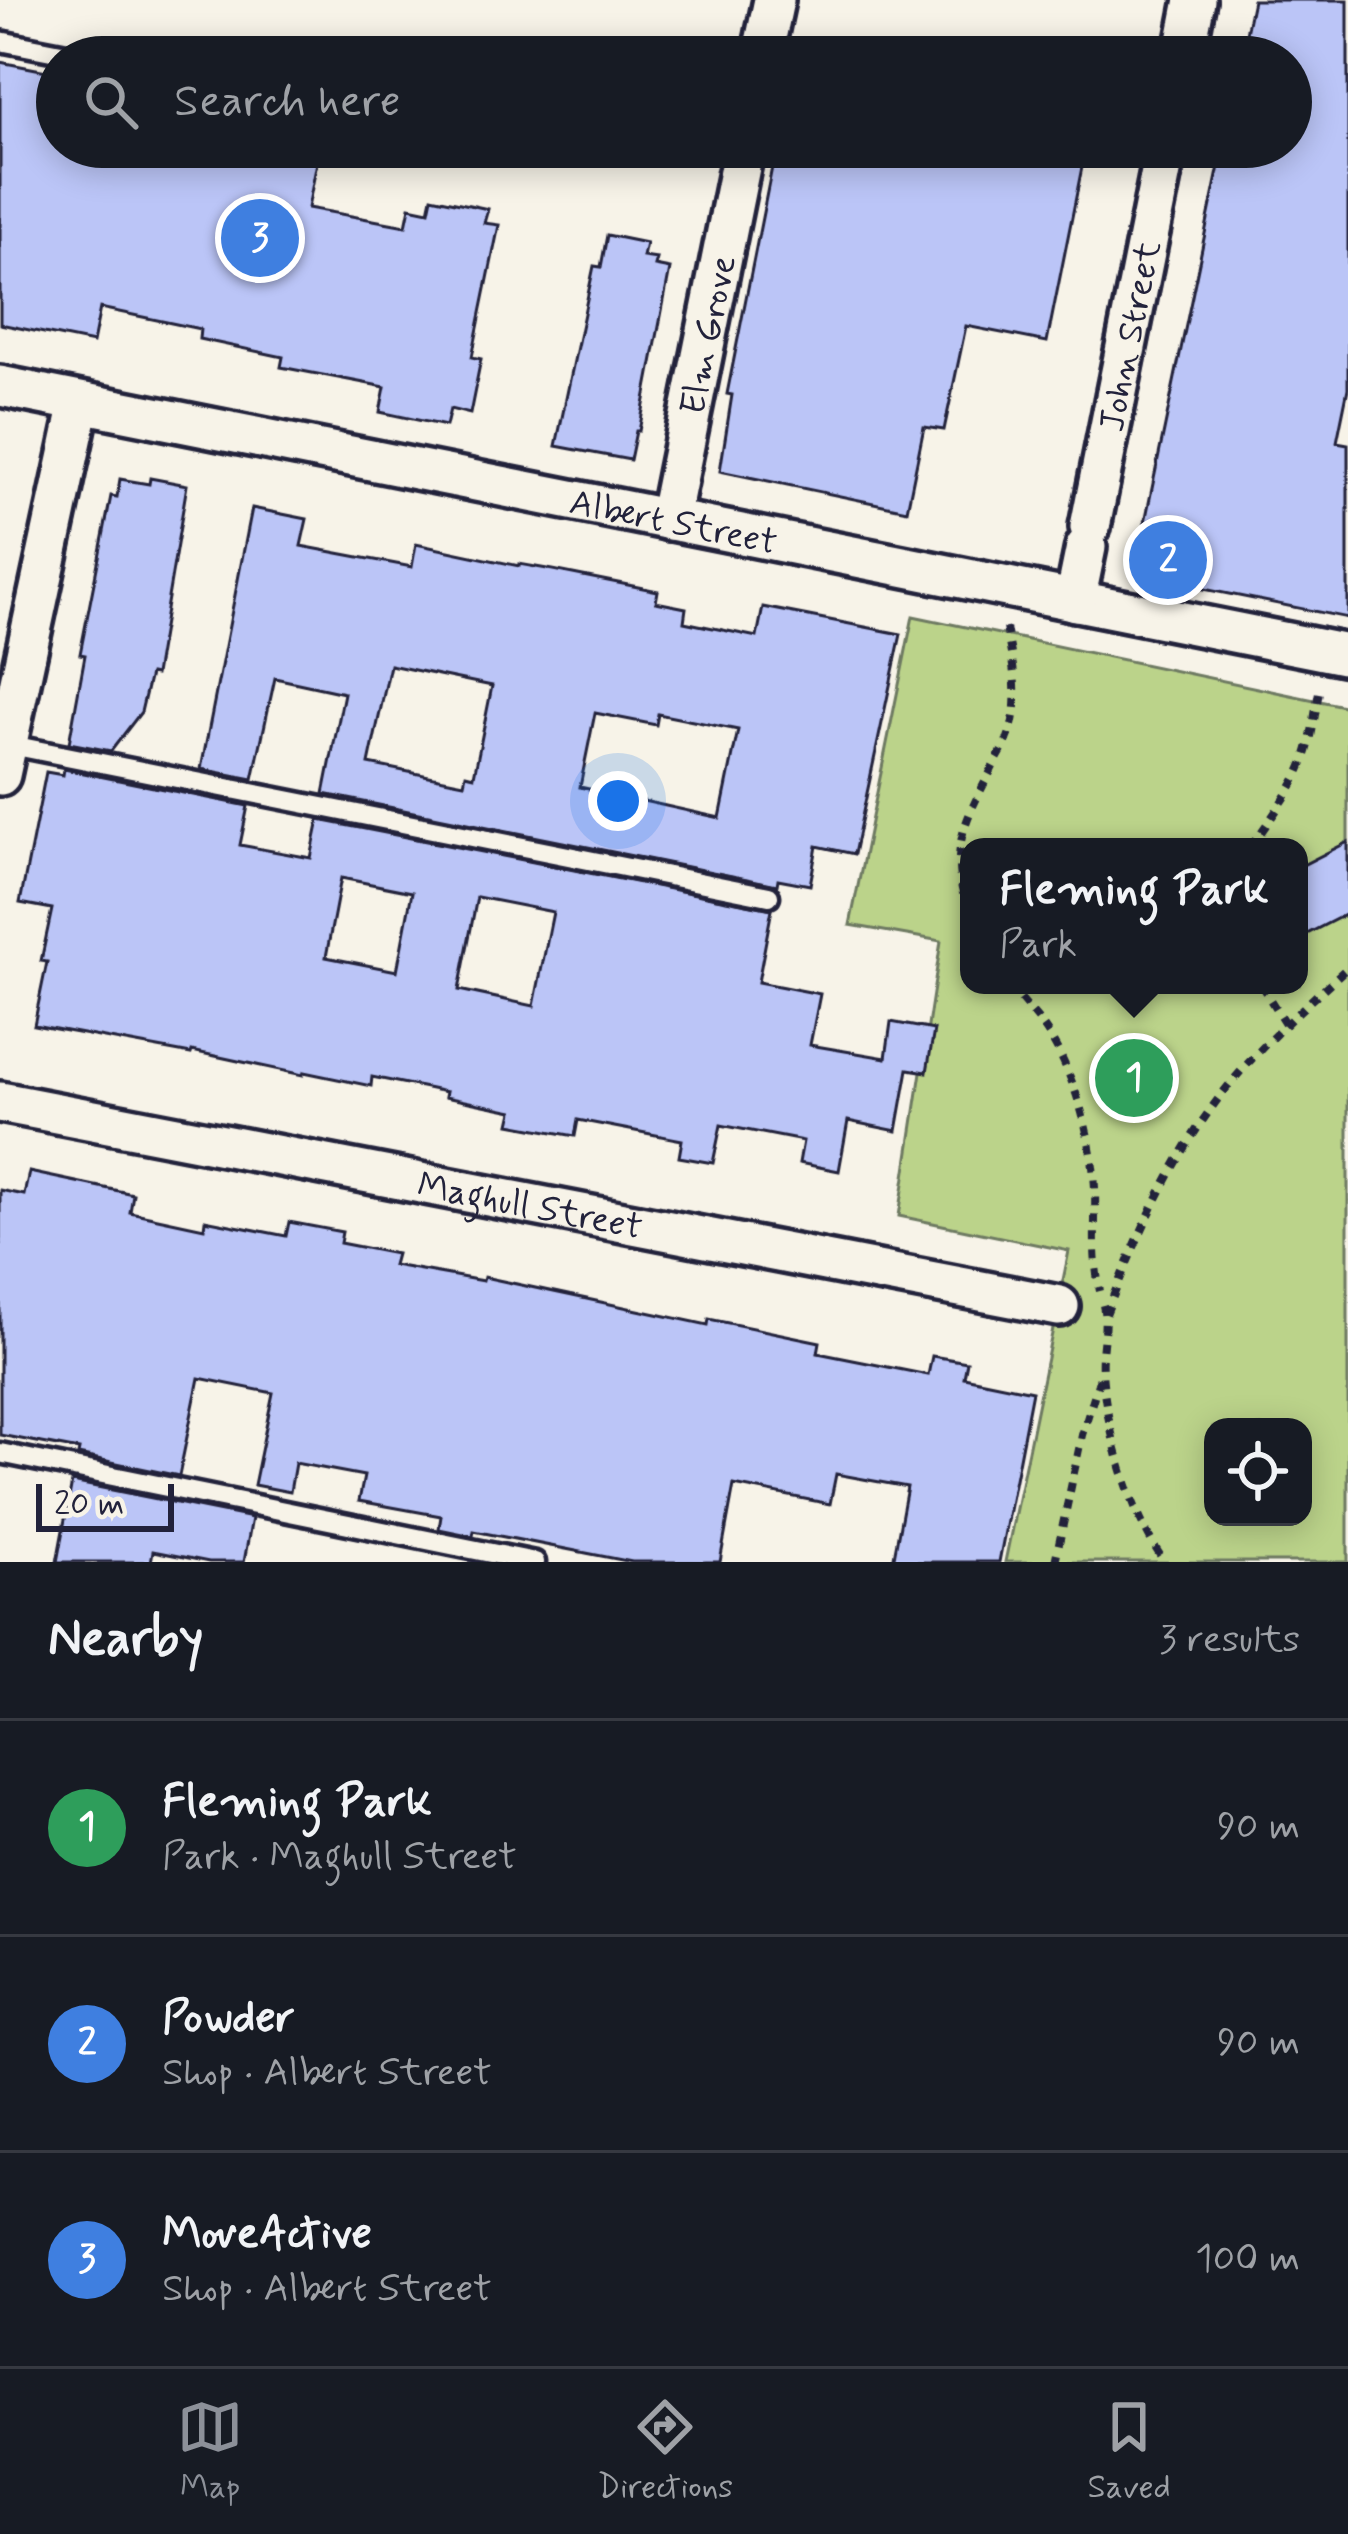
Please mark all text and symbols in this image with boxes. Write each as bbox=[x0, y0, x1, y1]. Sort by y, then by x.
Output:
search box bbox=[36, 36, 1312, 168]
icon: search bbox=[78, 69, 144, 135]
text: Search here bbox=[174, 73, 401, 132]
pin: 3 bbox=[221, 193, 299, 283]
street label: John Street bbox=[1090, 237, 1174, 436]
street label: Elm Grove bbox=[671, 252, 749, 419]
street label: Albert Street bbox=[565, 480, 781, 568]
pin: 2 bbox=[1129, 515, 1207, 605]
your location bbox=[588, 771, 648, 831]
popup bbox=[960, 838, 1308, 994]
text: Fleming Park bbox=[999, 861, 1269, 920]
text: Park bbox=[999, 920, 1077, 971]
pin: 1 bbox=[1095, 1033, 1173, 1123]
street label: Maghull Street bbox=[413, 1163, 646, 1252]
map controls bbox=[1204, 1418, 1312, 1526]
button: locate bbox=[1204, 1418, 1312, 1526]
scale bar bbox=[36, 1478, 174, 1531]
text: 20 m bbox=[54, 1483, 124, 1527]
text: Nearby bbox=[48, 1607, 203, 1673]
text: 3 results bbox=[1159, 1615, 1300, 1666]
text: Fleming Park bbox=[162, 1773, 432, 1832]
text: 1 bbox=[78, 1802, 96, 1853]
text: 90 m bbox=[1217, 1802, 1300, 1853]
text: Park · Maghull Street bbox=[162, 1832, 517, 1883]
text: Powder bbox=[162, 1989, 295, 2048]
text: 2 bbox=[77, 2018, 97, 2069]
text: 90 m bbox=[1217, 2018, 1300, 2069]
text: Shop · Albert Street bbox=[162, 2048, 492, 2099]
text: MoveActive bbox=[162, 2205, 372, 2264]
text: 3 bbox=[78, 2234, 96, 2285]
text: 100 m bbox=[1195, 2234, 1300, 2285]
text: Shop · Albert Street bbox=[162, 2264, 492, 2315]
tab: Map bbox=[177, 2394, 243, 2510]
tab: Directions bbox=[597, 2394, 733, 2510]
tab: Saved bbox=[1087, 2394, 1171, 2510]

